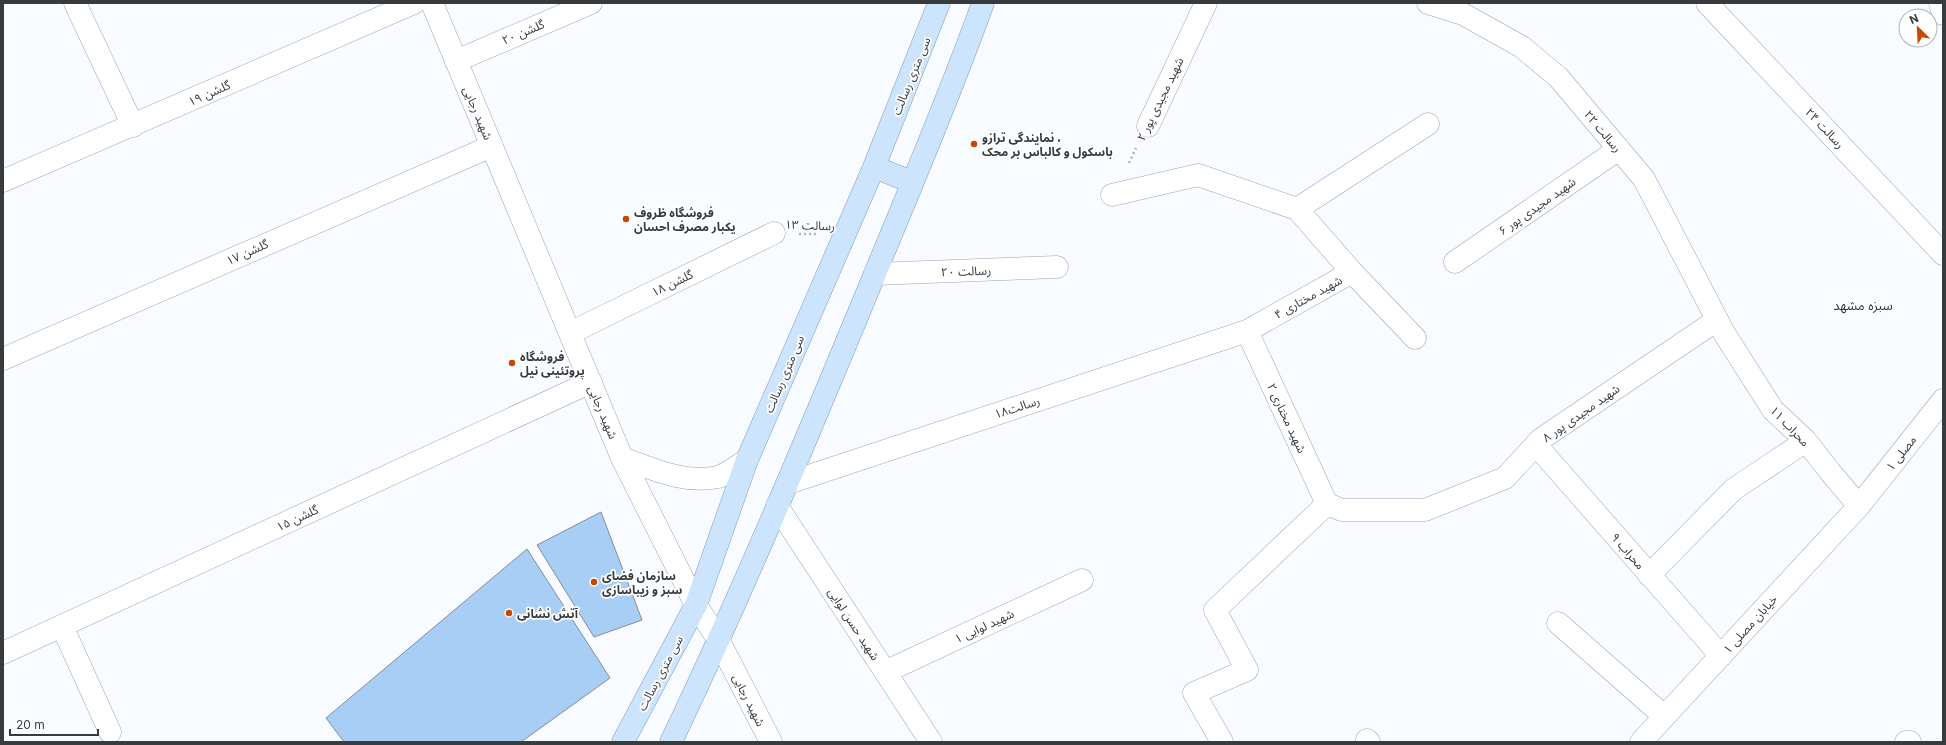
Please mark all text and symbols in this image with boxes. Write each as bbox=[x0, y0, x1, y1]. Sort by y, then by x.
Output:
north arrow bbox=[1898, 8, 1938, 48]
text: N bbox=[1907, 11, 1921, 27]
street label: ۲۰ گلشن bbox=[500, 16, 547, 48]
street label: سی متری رسالت bbox=[889, 35, 933, 117]
street label: ۲ شهید مجیدی پور bbox=[1133, 55, 1188, 144]
street label: ۱۹ گلشن bbox=[186, 77, 233, 109]
street label: شهید رجایی bbox=[460, 84, 496, 142]
street label: ۲۴ رسالت bbox=[1802, 104, 1848, 152]
street label: ۲۲ رسالت bbox=[1581, 107, 1625, 155]
place label: نمایندگی ترازو ، باسکول و کالباس بر محک bbox=[982, 130, 1113, 159]
marker: نمایندگی ترازو ، باسکول و کالباس بر محک bbox=[969, 139, 979, 149]
street label: ۶ شهید مجیدی پور bbox=[1495, 174, 1579, 239]
place label: فروشگاه ظروف یکبار مصرف احسان bbox=[634, 205, 736, 234]
marker: فروشگاه ظروف یکبار مصرف احسان bbox=[621, 214, 631, 224]
street label: ۱۳ رسالت bbox=[785, 217, 835, 233]
street label: گلشن ۱۷ bbox=[224, 236, 271, 268]
street label: ۲۰ رسالت bbox=[941, 263, 991, 279]
street label: ۱۸ گلشن bbox=[649, 266, 696, 300]
street label: ۴ شهید مختاری bbox=[1271, 272, 1345, 322]
district label: سبزه مشهد bbox=[1833, 297, 1893, 314]
street label: سی متری رسالت bbox=[761, 333, 807, 415]
place label: فروشگاه پروتئینی نیل bbox=[520, 349, 585, 379]
marker: فروشگاه پروتئینی نیل bbox=[507, 358, 517, 368]
street label: ۲ شهید مختاری bbox=[1264, 381, 1310, 455]
street label: ۸ شهید مجیدی پور bbox=[1539, 381, 1623, 446]
street label: شهید رجایی bbox=[585, 383, 621, 441]
street label: رسالت۱۸ bbox=[992, 393, 1042, 421]
street label: ۱۱ محراب bbox=[1767, 403, 1813, 449]
street label: ۱ مصلی bbox=[1883, 432, 1919, 474]
street label: گلشن ۱۵ bbox=[274, 501, 321, 534]
street label: ۹ محراب bbox=[1608, 530, 1648, 572]
place label: سازمان فضای سبز و زیباسازی bbox=[602, 568, 682, 597]
marker: سازمان فضای سبز و زیباسازی bbox=[589, 577, 599, 587]
street label: شهید حسن لوایی bbox=[825, 585, 883, 663]
street label: خیابان مصلی ۱ bbox=[1720, 592, 1780, 656]
place label: آتش نشانی bbox=[517, 606, 579, 621]
street label: ۱ شهید لوایی bbox=[952, 606, 1016, 646]
marker: آتش نشانی bbox=[504, 608, 514, 618]
street label: سی متری رسالت bbox=[634, 633, 686, 713]
street label: شهید رجایی bbox=[729, 671, 769, 729]
scale bar bbox=[10, 711, 98, 737]
text: 20 m bbox=[16, 717, 45, 732]

